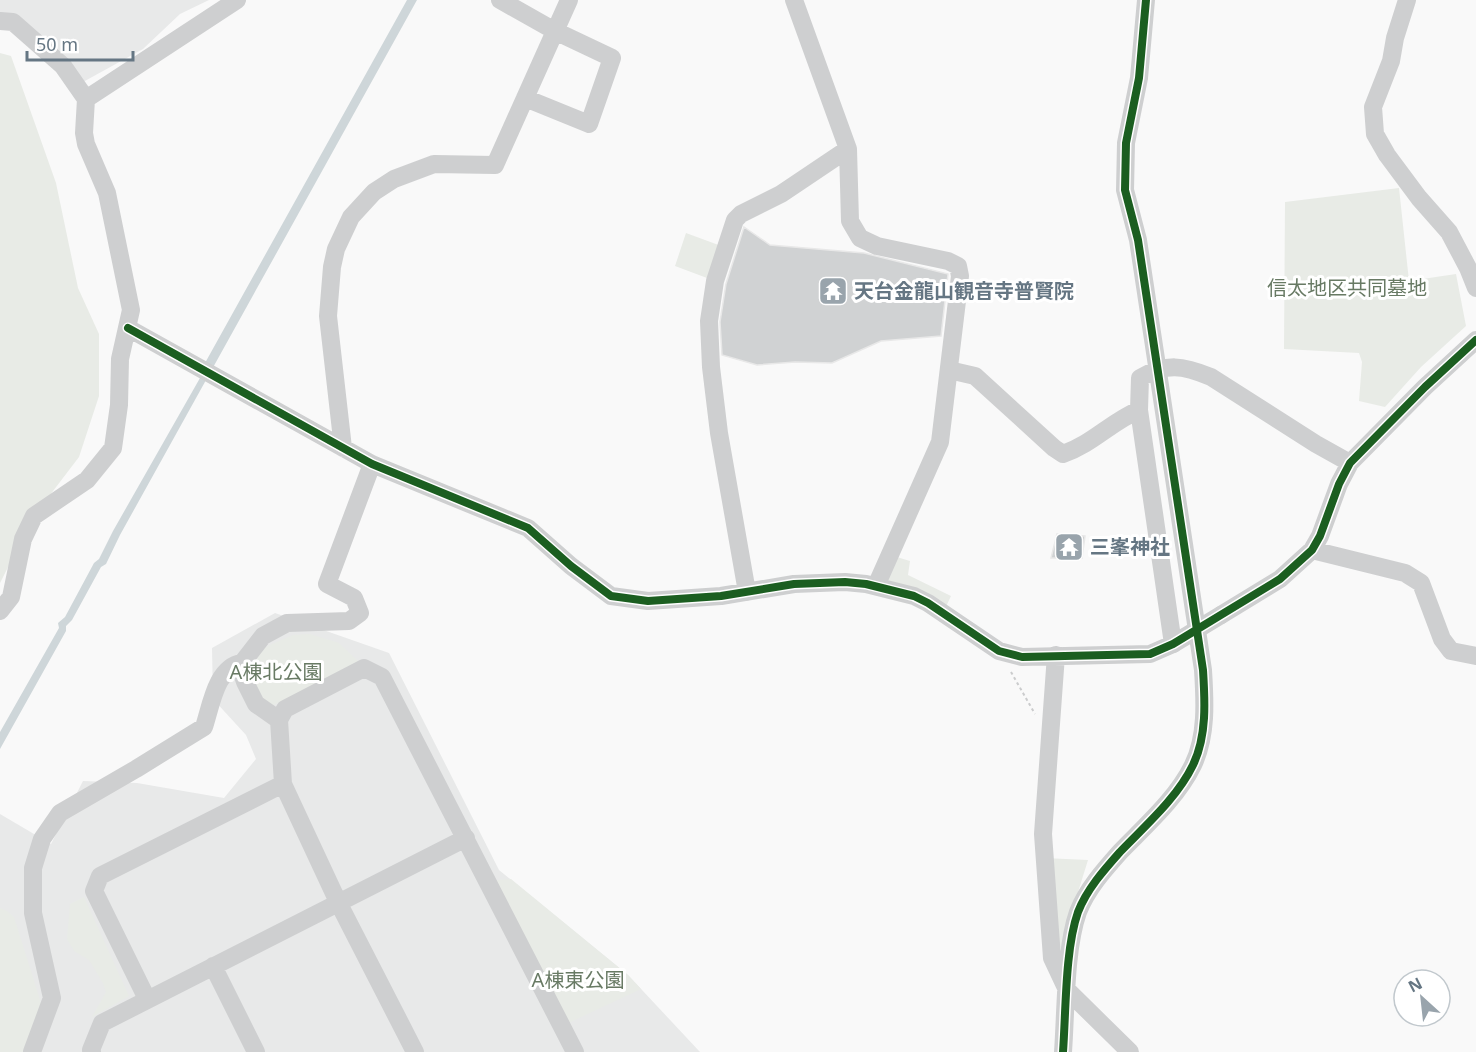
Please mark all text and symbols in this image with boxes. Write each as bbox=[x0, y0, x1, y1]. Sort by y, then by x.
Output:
scale bar bbox=[27, 24, 134, 62]
text: 50 m bbox=[36, 32, 78, 56]
park label: 信太地区共同墓地 bbox=[1267, 274, 1427, 301]
temple icon: 天台金龍山観音寺普賢院 bbox=[817, 275, 849, 307]
place label: 天台金龍山観音寺普賢院 bbox=[854, 277, 1074, 304]
temple icon: 三峯神社 bbox=[1053, 531, 1085, 563]
place label: 三峯神社 bbox=[1090, 533, 1170, 560]
park label: A棟北公園 bbox=[230, 658, 322, 685]
park label: A棟東公園 bbox=[532, 966, 624, 993]
north arrow bbox=[1392, 968, 1452, 1028]
text: N bbox=[1404, 972, 1426, 997]

